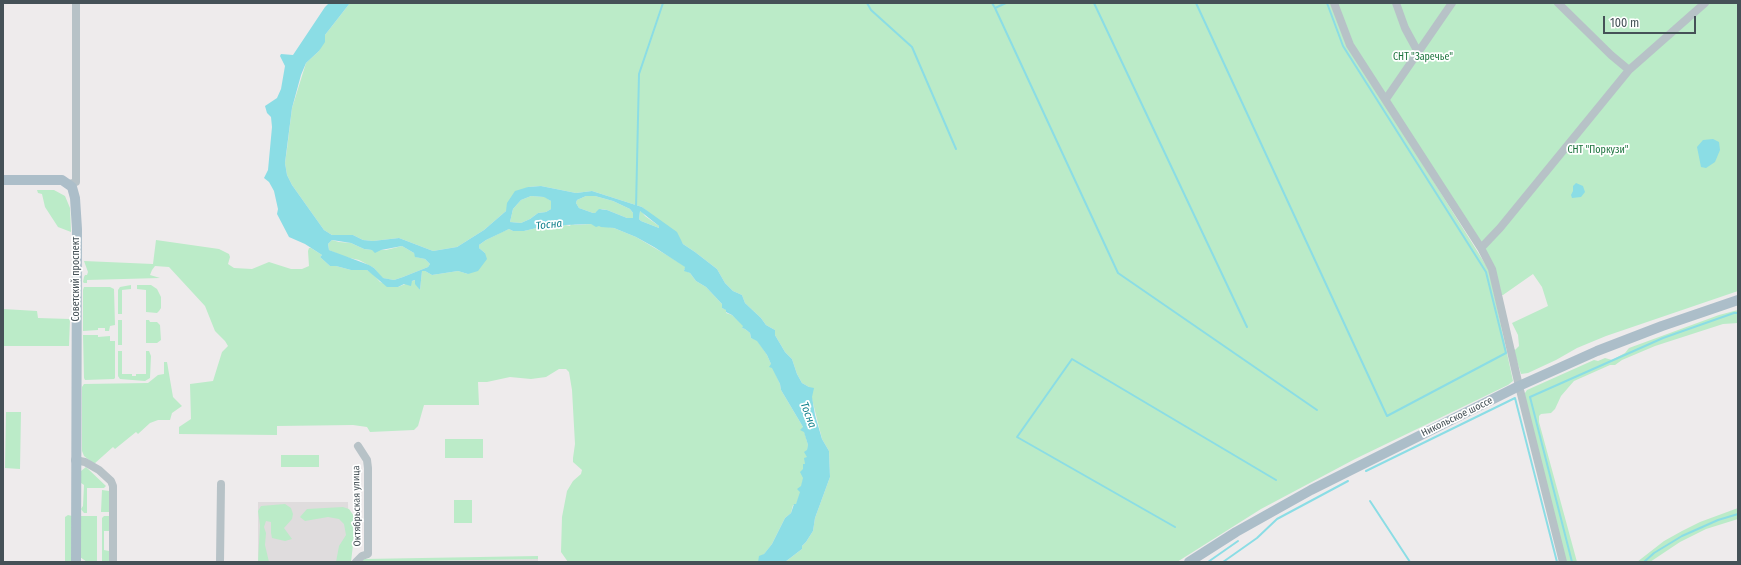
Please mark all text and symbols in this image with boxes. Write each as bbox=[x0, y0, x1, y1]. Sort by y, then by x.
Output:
scale bar bbox=[1605, 8, 1698, 34]
text: 100 m bbox=[1610, 16, 1639, 30]
park label: СНТ "Заречье" bbox=[1393, 51, 1453, 63]
park label: СНТ "Поркузи" bbox=[1567, 144, 1629, 156]
water label: Тосна bbox=[535, 217, 563, 233]
street label: Советский проспект bbox=[70, 237, 82, 321]
street label: Никольское шоссе bbox=[1419, 395, 1495, 439]
water label: Тосна bbox=[797, 400, 819, 430]
street label: Октябрьская улица bbox=[350, 465, 364, 547]

